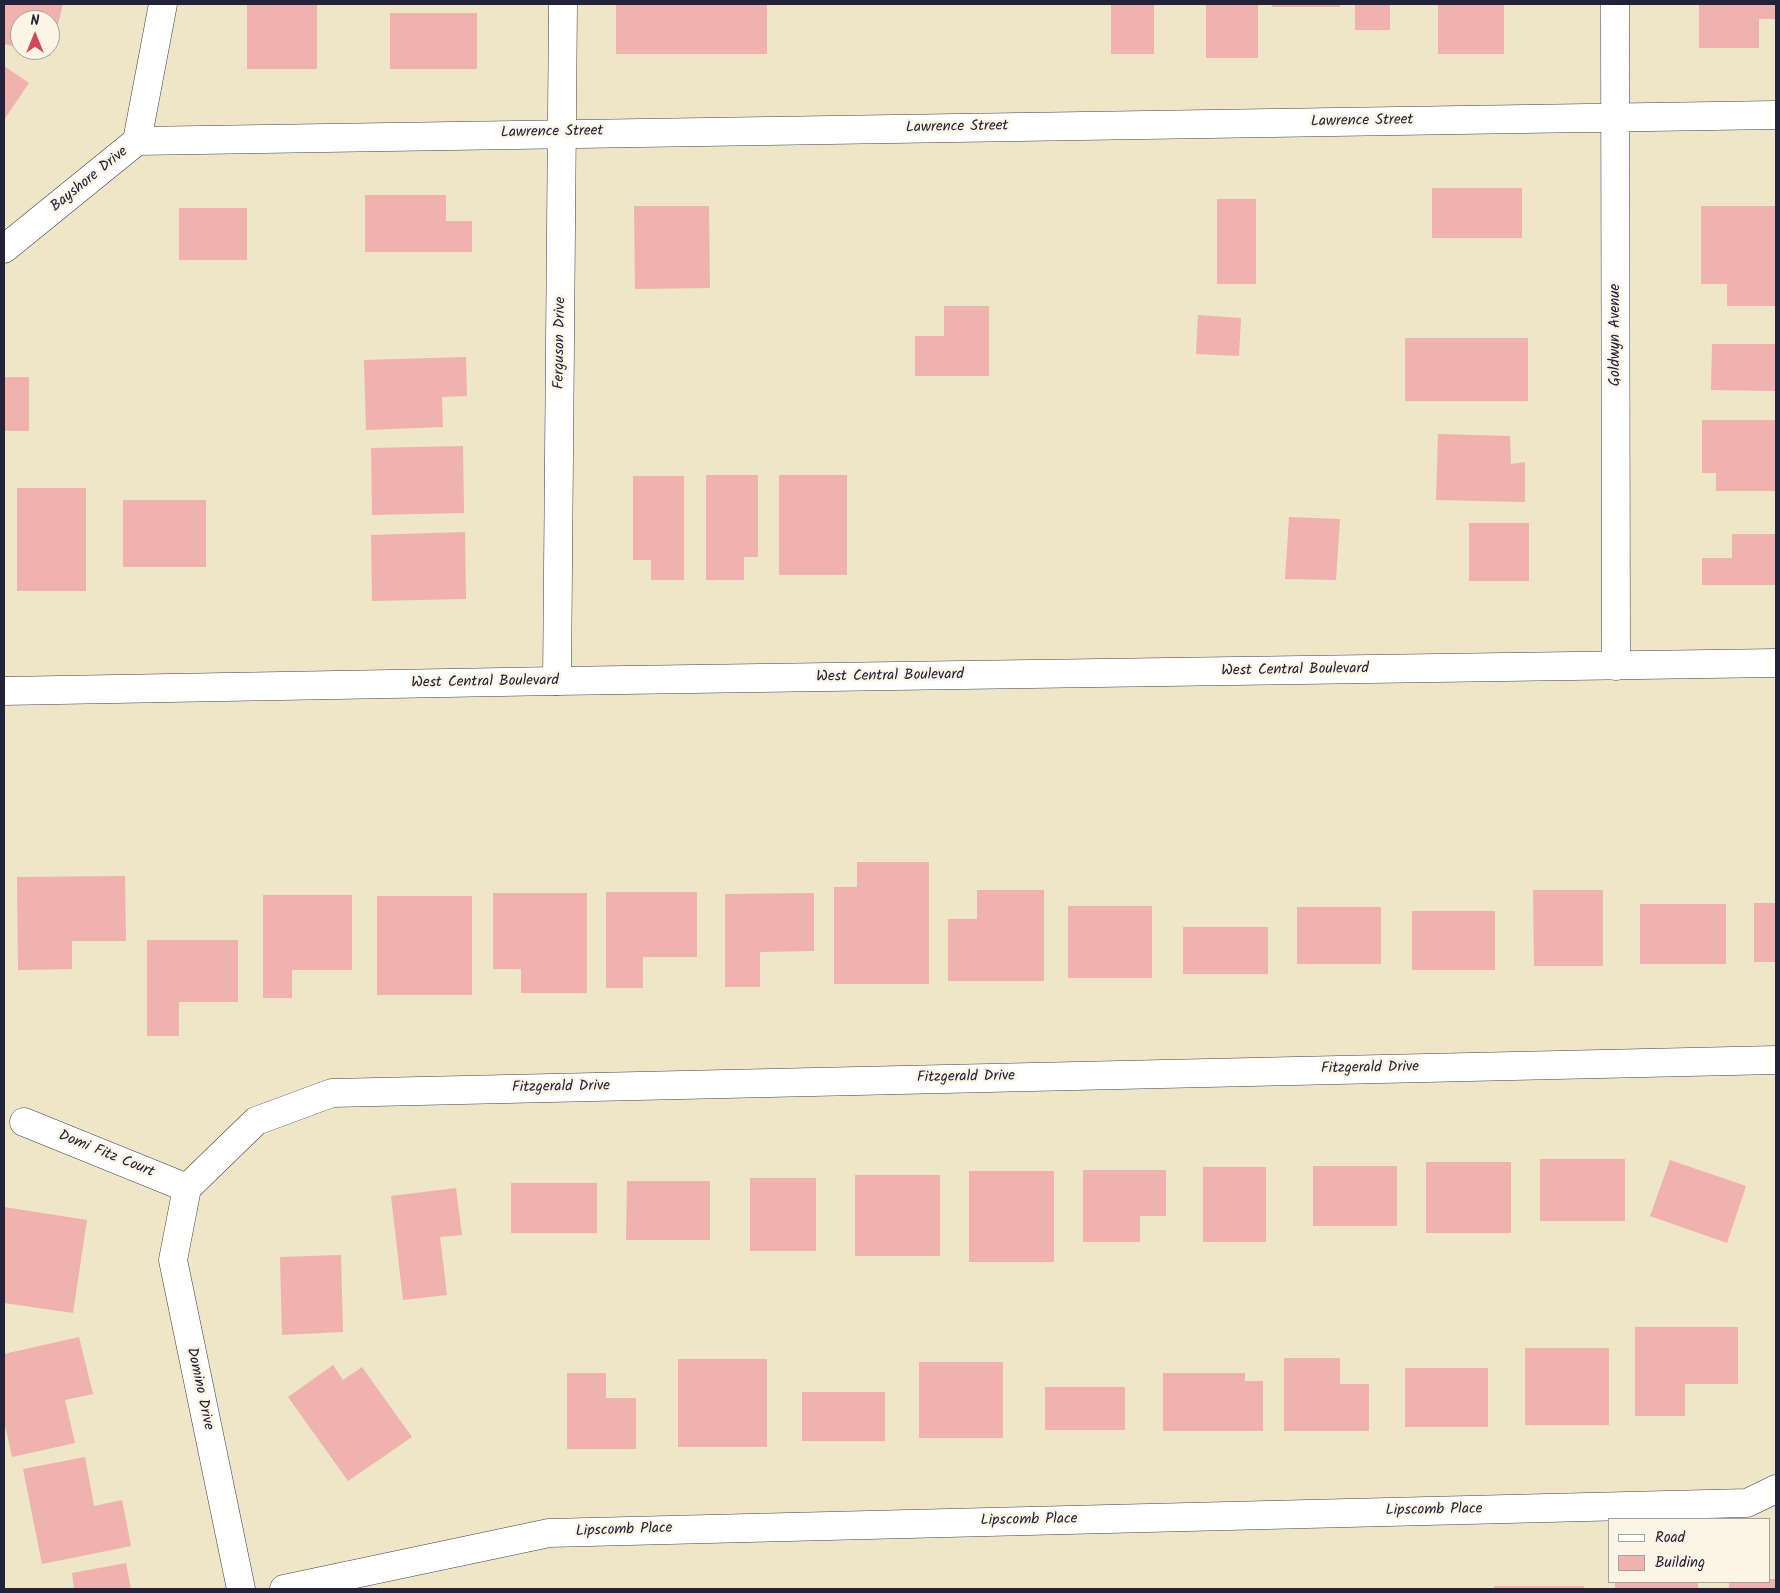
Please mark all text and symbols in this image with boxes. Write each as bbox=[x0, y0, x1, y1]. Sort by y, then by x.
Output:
north arrow bbox=[10, 10, 60, 60]
text: N bbox=[31, 10, 39, 32]
street label: Lawrence Street bbox=[1311, 112, 1413, 132]
street label: Lawrence Street bbox=[906, 118, 1008, 138]
street label: Lawrence Street bbox=[501, 123, 603, 143]
street label: Bayshore Drive bbox=[48, 143, 132, 217]
street label: Goldwyn Avenue bbox=[1607, 284, 1625, 386]
street label: Ferguson Drive bbox=[551, 297, 571, 389]
street label: West Central Boulevard bbox=[1221, 661, 1369, 681]
street label: West Central Boulevard bbox=[816, 667, 964, 687]
street label: West Central Boulevard bbox=[411, 673, 559, 693]
street label: Fitzgerald Drive bbox=[1321, 1059, 1419, 1079]
street label: Fitzgerald Drive bbox=[917, 1068, 1015, 1088]
street label: Fitzgerald Drive bbox=[512, 1078, 610, 1098]
street label: Domi Fitz Court bbox=[56, 1128, 156, 1182]
street label: Domino Drive bbox=[181, 1346, 217, 1432]
street label: Lipscomb Place bbox=[1385, 1501, 1483, 1521]
street label: Lipscomb Place bbox=[980, 1511, 1078, 1531]
legend bbox=[1608, 1518, 1770, 1583]
street label: Lipscomb Place bbox=[575, 1520, 673, 1542]
text: Road bbox=[1655, 1526, 1685, 1550]
text: Building bbox=[1655, 1551, 1705, 1575]

